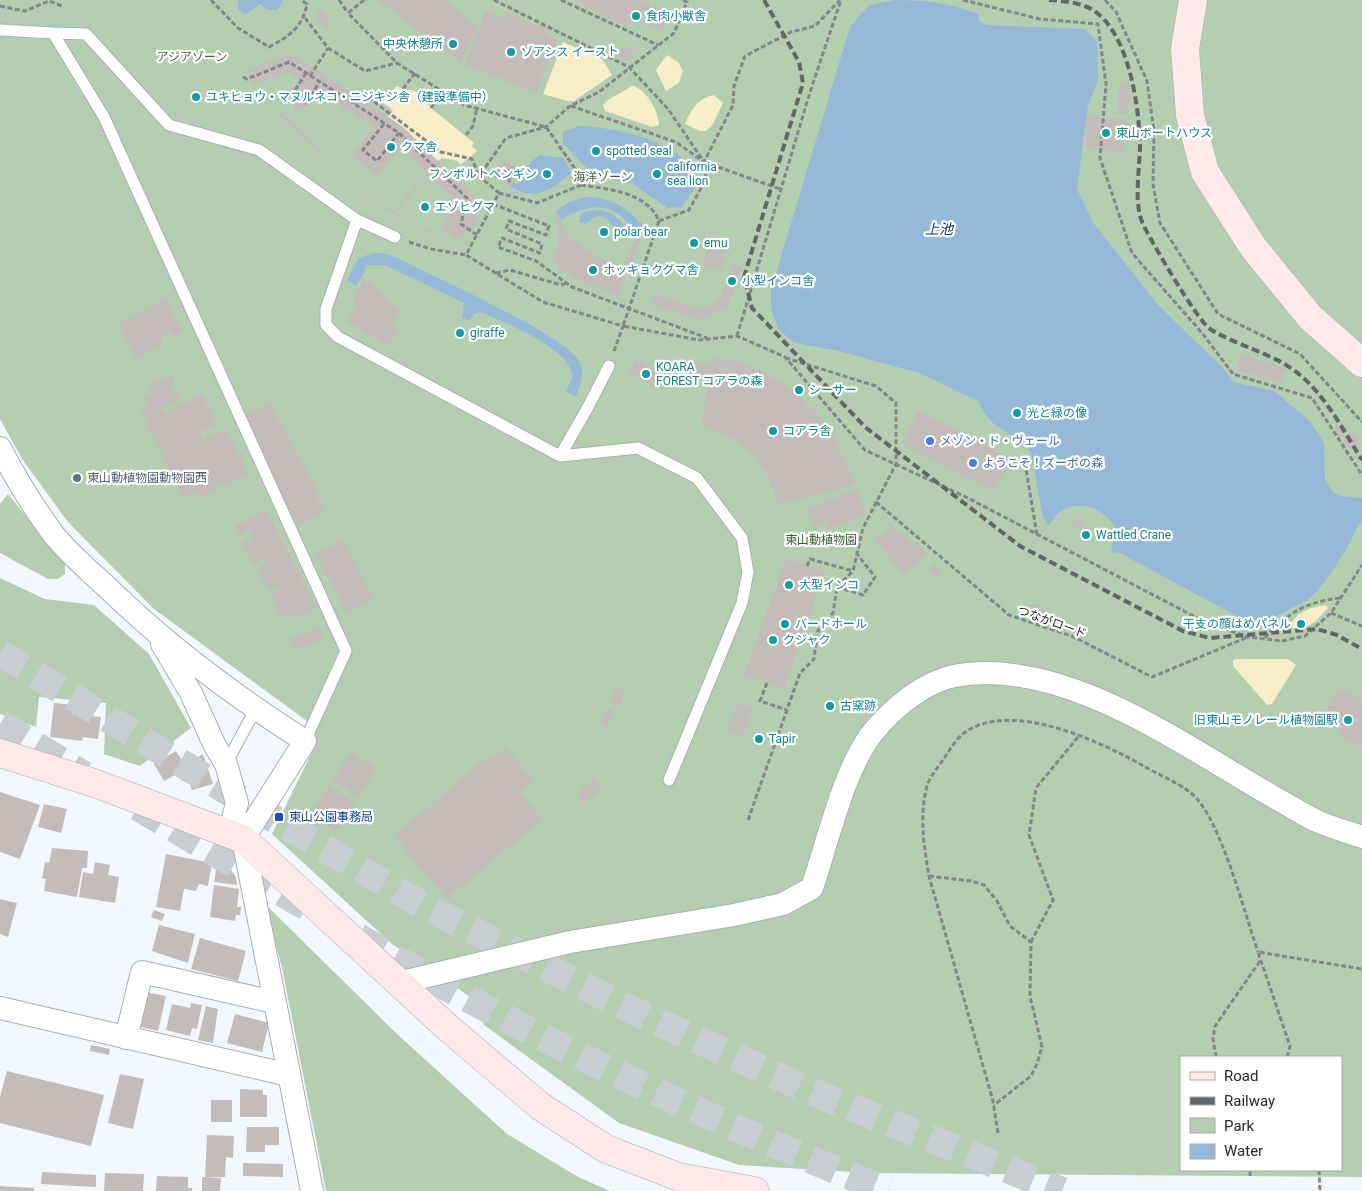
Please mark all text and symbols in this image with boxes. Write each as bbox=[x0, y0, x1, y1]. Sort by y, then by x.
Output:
place label: 食肉小獣舎 bbox=[646, 9, 706, 23]
marker: 食肉小獣舎 bbox=[630, 10, 642, 22]
place label: 中央休憩所 bbox=[383, 37, 443, 51]
marker: 中央休憩所 bbox=[447, 38, 459, 50]
place label: ゾアシス イースト bbox=[521, 45, 619, 59]
marker: ゾアシス イースト bbox=[505, 46, 517, 58]
park label: アジアゾーン bbox=[157, 50, 227, 64]
place label: ユキヒョウ・マヌルネコ・ニジキジ舎（建設準備中） bbox=[206, 90, 494, 104]
marker: ユキヒョウ・マヌルネコ・ニジキジ舎（建設準備中） bbox=[190, 91, 202, 103]
place label: 東山ボートハウス bbox=[1116, 126, 1212, 140]
marker: 東山ボートハウス bbox=[1100, 127, 1112, 139]
place label: クマ舎 bbox=[401, 140, 437, 154]
marker: クマ舎 bbox=[385, 141, 397, 153]
place label: spotted seal bbox=[606, 144, 672, 158]
marker: spotted seal bbox=[590, 145, 602, 157]
place label: california sea lion bbox=[667, 160, 717, 188]
place label: フンボルトペンギン bbox=[429, 167, 537, 181]
marker: フンボルトペンギン bbox=[541, 168, 553, 180]
marker: california sea lion bbox=[651, 168, 663, 180]
park label: 海洋ゾーン bbox=[573, 170, 633, 184]
place label: エゾヒグマ bbox=[435, 200, 495, 214]
marker: エゾヒグマ bbox=[419, 201, 431, 213]
water label: 上池 bbox=[925, 221, 955, 237]
place label: polar bear bbox=[614, 225, 668, 239]
marker: polar bear bbox=[598, 226, 610, 238]
place label: emu bbox=[704, 236, 728, 250]
marker: emu bbox=[688, 237, 700, 249]
place label: ホッキョクグマ舎 bbox=[603, 263, 699, 277]
marker: ホッキョクグマ舎 bbox=[587, 264, 599, 276]
place label: 小型インコ舎 bbox=[742, 274, 814, 288]
marker: 小型インコ舎 bbox=[726, 275, 738, 287]
place label: giraffe bbox=[470, 326, 505, 340]
marker: giraffe bbox=[454, 327, 466, 339]
place label: KOARA FOREST コアラの森 bbox=[656, 360, 762, 388]
marker: KOARA FOREST コアラの森 bbox=[640, 368, 652, 380]
place label: シーサー bbox=[809, 383, 857, 397]
marker: シーサー bbox=[793, 384, 805, 396]
place label: 光と緑の像 bbox=[1027, 406, 1087, 420]
marker: 光と緑の像 bbox=[1011, 407, 1023, 419]
place label: コアラ舎 bbox=[783, 424, 831, 438]
marker: コアラ舎 bbox=[767, 425, 779, 437]
place label: メゾン・ド・ヴェール bbox=[940, 434, 1060, 448]
marker: メゾン・ド・ヴェール bbox=[924, 435, 936, 447]
place label: ようこそ！ズーボの森 bbox=[983, 456, 1103, 470]
marker: ようこそ！ズーボの森 bbox=[967, 457, 979, 469]
place label: 東山動植物園動物園西 bbox=[87, 471, 207, 485]
marker: 東山動植物園動物園西 bbox=[71, 472, 83, 484]
place label: Wattled Crane bbox=[1096, 528, 1171, 542]
marker: Wattled Crane bbox=[1080, 529, 1092, 541]
park label: 東山動植物園 bbox=[785, 533, 857, 547]
place label: 大型インコ bbox=[799, 578, 859, 592]
marker: 大型インコ bbox=[783, 579, 795, 591]
street label: つながロード bbox=[1016, 603, 1088, 641]
place label: バードホール bbox=[795, 617, 867, 631]
place label: 干支の顔はめパネル bbox=[1183, 617, 1291, 631]
marker: バードホール bbox=[779, 618, 791, 630]
marker: 干支の顔はめパネル bbox=[1295, 618, 1307, 630]
place label: クジャク bbox=[783, 633, 830, 647]
marker: クジャク bbox=[767, 634, 779, 646]
place label: 古窯跡 bbox=[840, 699, 876, 713]
marker: 古窯跡 bbox=[824, 700, 836, 712]
place label: 旧東山モノレール植物園駅 bbox=[1194, 713, 1338, 727]
marker: 旧東山モノレール植物園駅 bbox=[1342, 714, 1354, 726]
place label: Tapir bbox=[769, 732, 796, 746]
marker: Tapir bbox=[753, 733, 765, 745]
place label: 東山公園事務局 bbox=[289, 810, 373, 824]
marker: 東山公園事務局 bbox=[273, 811, 285, 823]
legend bbox=[1180, 1056, 1342, 1171]
text: Road bbox=[1224, 1067, 1258, 1085]
text: Railway bbox=[1224, 1092, 1275, 1110]
text: Park bbox=[1224, 1117, 1255, 1135]
text: Water bbox=[1224, 1142, 1263, 1160]

